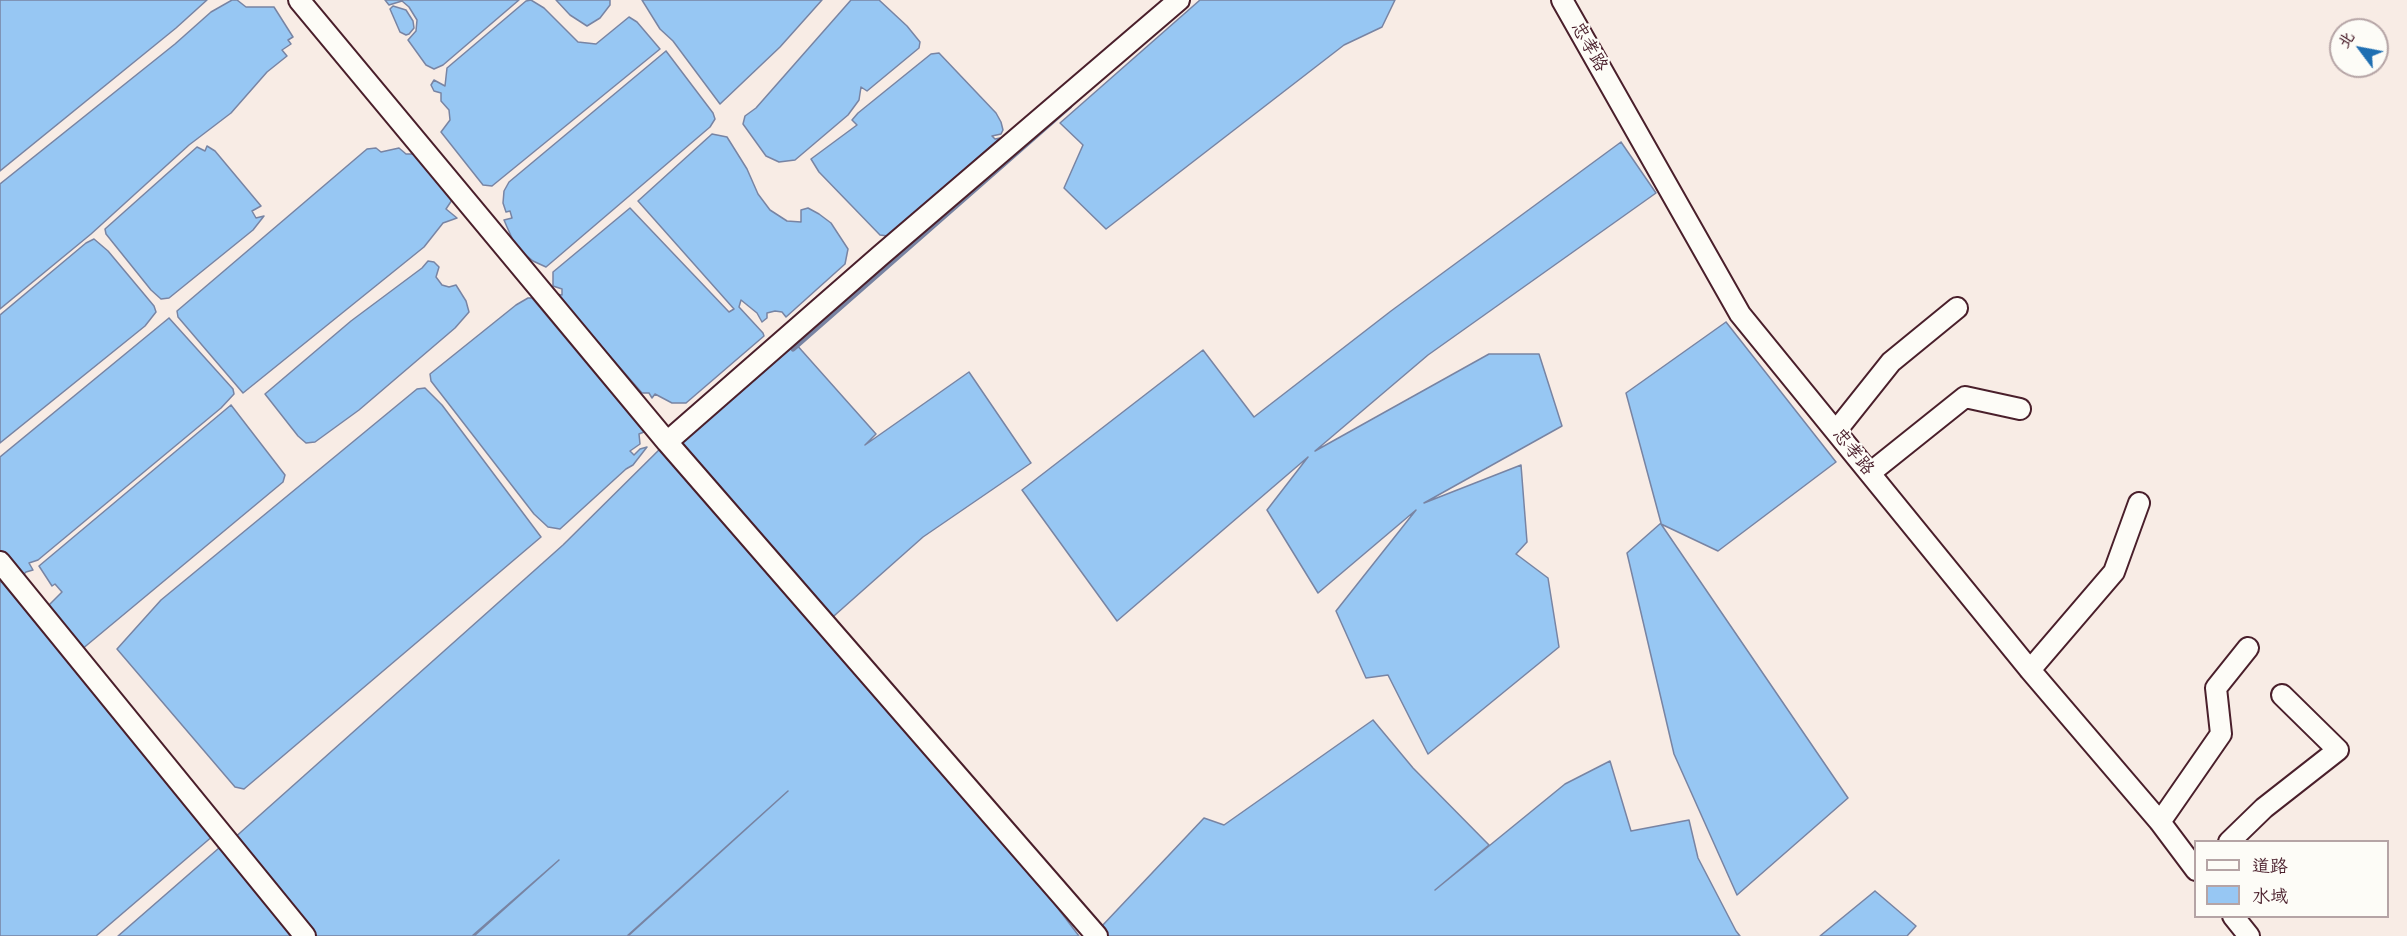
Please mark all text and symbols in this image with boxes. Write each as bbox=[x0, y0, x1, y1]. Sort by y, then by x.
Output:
street label: 忠孝路 bbox=[1566, 18, 1612, 76]
north arrow bbox=[2329, 18, 2389, 78]
text: 北 bbox=[2332, 27, 2359, 52]
street label: 忠孝路 bbox=[1828, 424, 1878, 480]
legend bbox=[2194, 840, 2389, 918]
text: 道路 bbox=[2252, 853, 2288, 878]
text: 水域 bbox=[2252, 883, 2288, 908]

